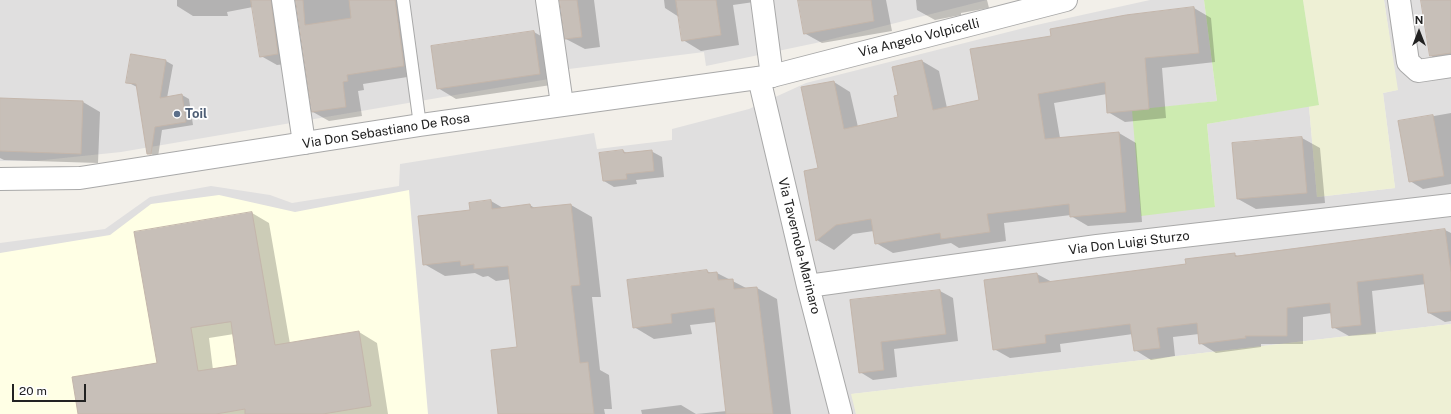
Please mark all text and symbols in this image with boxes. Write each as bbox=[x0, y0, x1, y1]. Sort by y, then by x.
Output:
north arrow bbox=[1399, 12, 1439, 52]
text: N bbox=[1415, 14, 1423, 26]
street label: Via Angelo Volpicelli bbox=[857, 15, 981, 61]
place label: Toil bbox=[185, 106, 207, 122]
marker: Toil bbox=[172, 109, 182, 119]
street label: Via Don Sebastiano De Rosa bbox=[301, 110, 471, 152]
street label: Via Tavernola-Marinaro bbox=[775, 176, 823, 316]
street label: Via Don Luigi Sturzo bbox=[1068, 228, 1190, 258]
scale bar bbox=[14, 376, 88, 402]
text: 20 m bbox=[19, 384, 47, 398]

